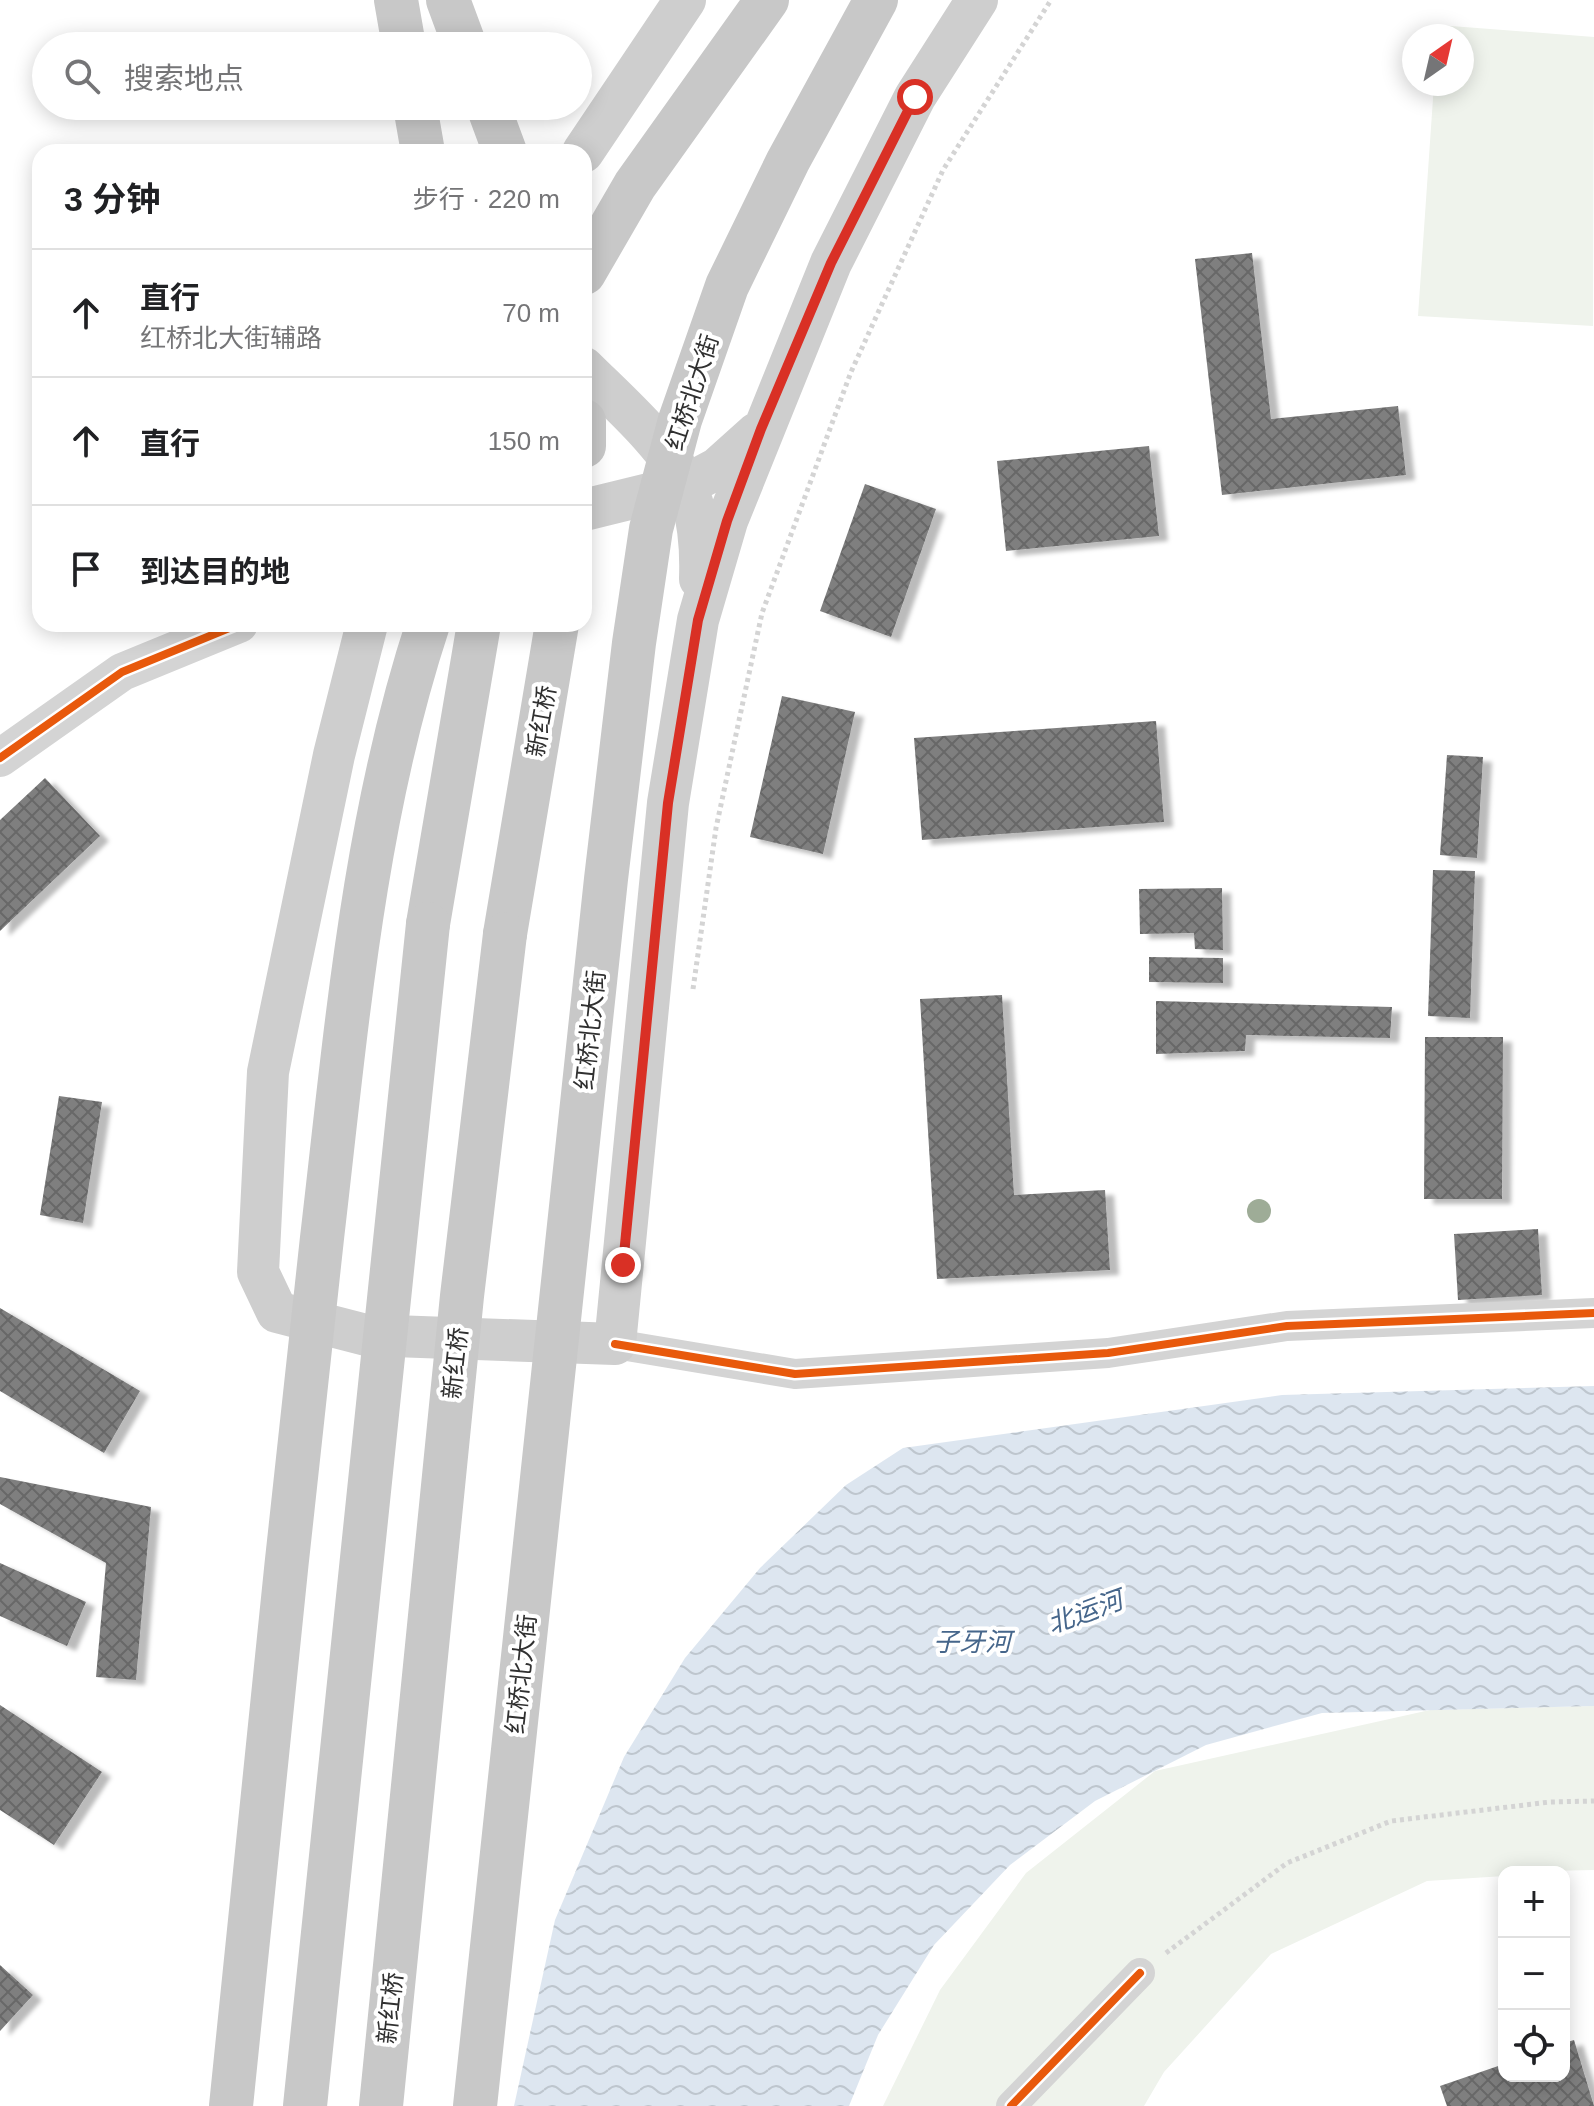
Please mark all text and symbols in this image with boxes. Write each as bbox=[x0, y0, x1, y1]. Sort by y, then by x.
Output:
north arrow bbox=[1402, 24, 1474, 96]
search box bbox=[32, 32, 592, 120]
icon: search bbox=[60, 54, 104, 98]
text: 搜索地点 bbox=[124, 62, 244, 95]
route start bbox=[897, 79, 933, 115]
text: 3 分钟 bbox=[64, 180, 160, 218]
text: 步行 · 220 m bbox=[413, 184, 560, 214]
text: 直行 bbox=[140, 281, 200, 314]
icon: ahead bbox=[64, 291, 108, 335]
text: 70 m bbox=[502, 298, 560, 328]
text: 红桥北大街辅路 bbox=[140, 323, 322, 353]
street label: 红桥北大街 bbox=[661, 331, 723, 453]
icon: ahead bbox=[64, 419, 108, 463]
text: 150 m bbox=[488, 426, 560, 456]
text: 直行 bbox=[140, 427, 200, 460]
icon: arrive bbox=[64, 547, 108, 591]
text: 到达目的地 bbox=[140, 555, 290, 588]
street label: 新红桥 bbox=[521, 683, 561, 759]
street label: 红桥北大街 bbox=[570, 969, 610, 1091]
route end bbox=[605, 1247, 641, 1283]
street label: 新红桥 bbox=[438, 1326, 472, 1400]
water label: 北运河 bbox=[1043, 1583, 1131, 1639]
street label: 红桥北大街 bbox=[501, 1613, 541, 1735]
water label: 子牙河 bbox=[933, 1627, 1016, 1657]
map controls bbox=[1498, 1866, 1570, 2082]
button: + bbox=[1498, 1866, 1570, 1938]
button: − bbox=[1498, 1938, 1570, 2010]
street label: 新红桥 bbox=[373, 1971, 407, 2045]
button: locate bbox=[1498, 2010, 1570, 2082]

